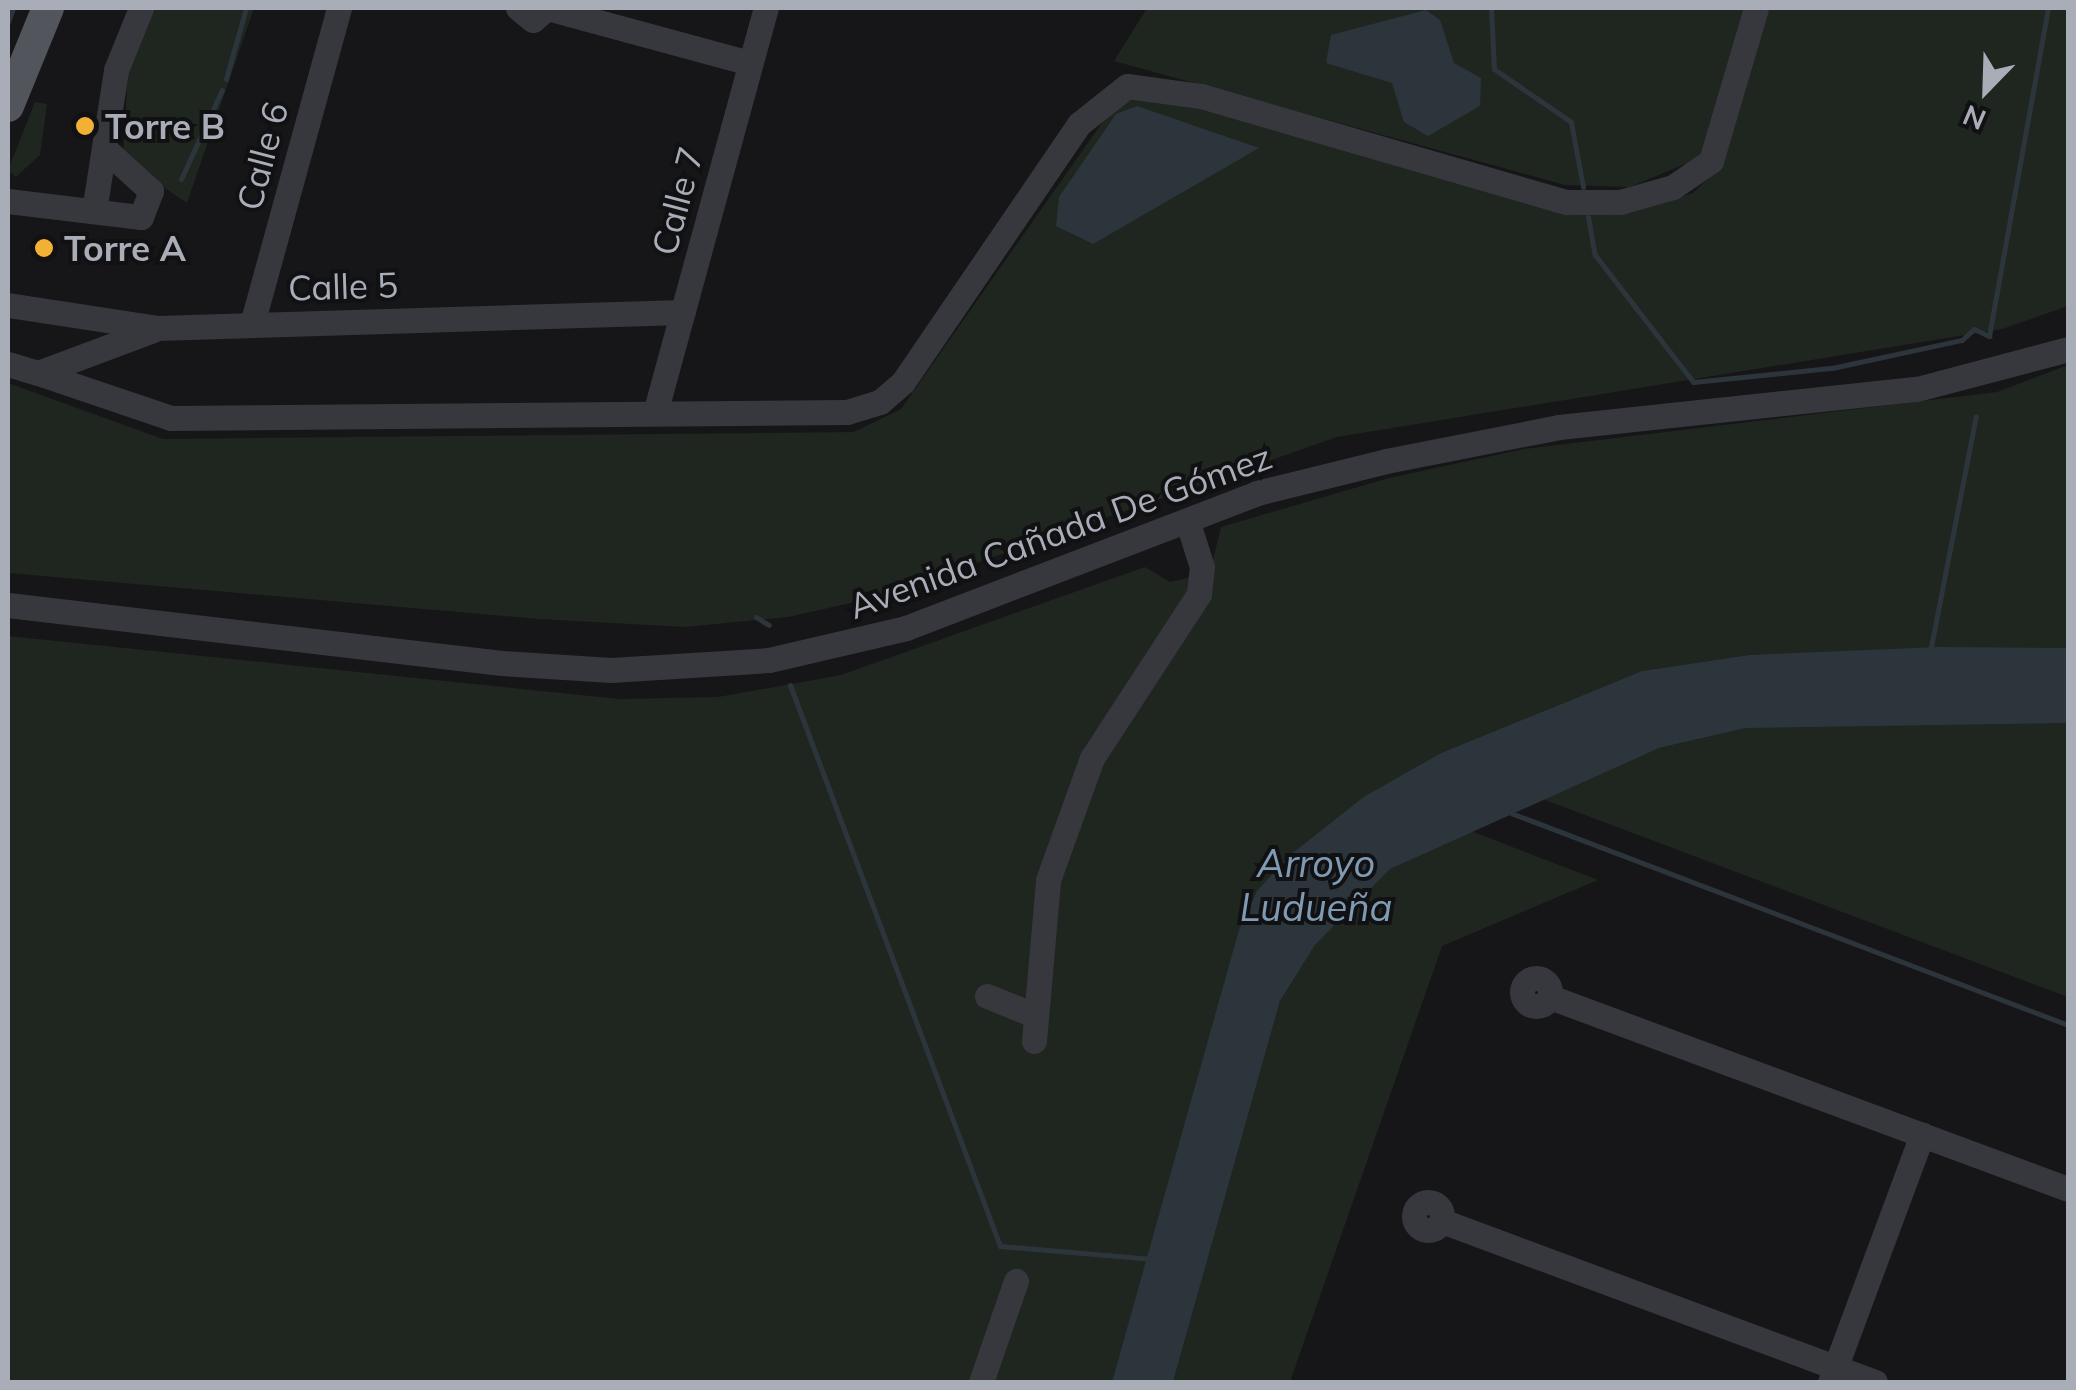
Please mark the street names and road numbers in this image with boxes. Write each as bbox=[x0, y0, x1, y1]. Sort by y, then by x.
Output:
street label: Calle 6 bbox=[227, 97, 297, 215]
street label: Calle 7 bbox=[642, 142, 712, 260]
street label: Calle 5 bbox=[287, 263, 399, 309]
street label: Avenida Cañada De Gómez bbox=[843, 435, 1277, 627]

